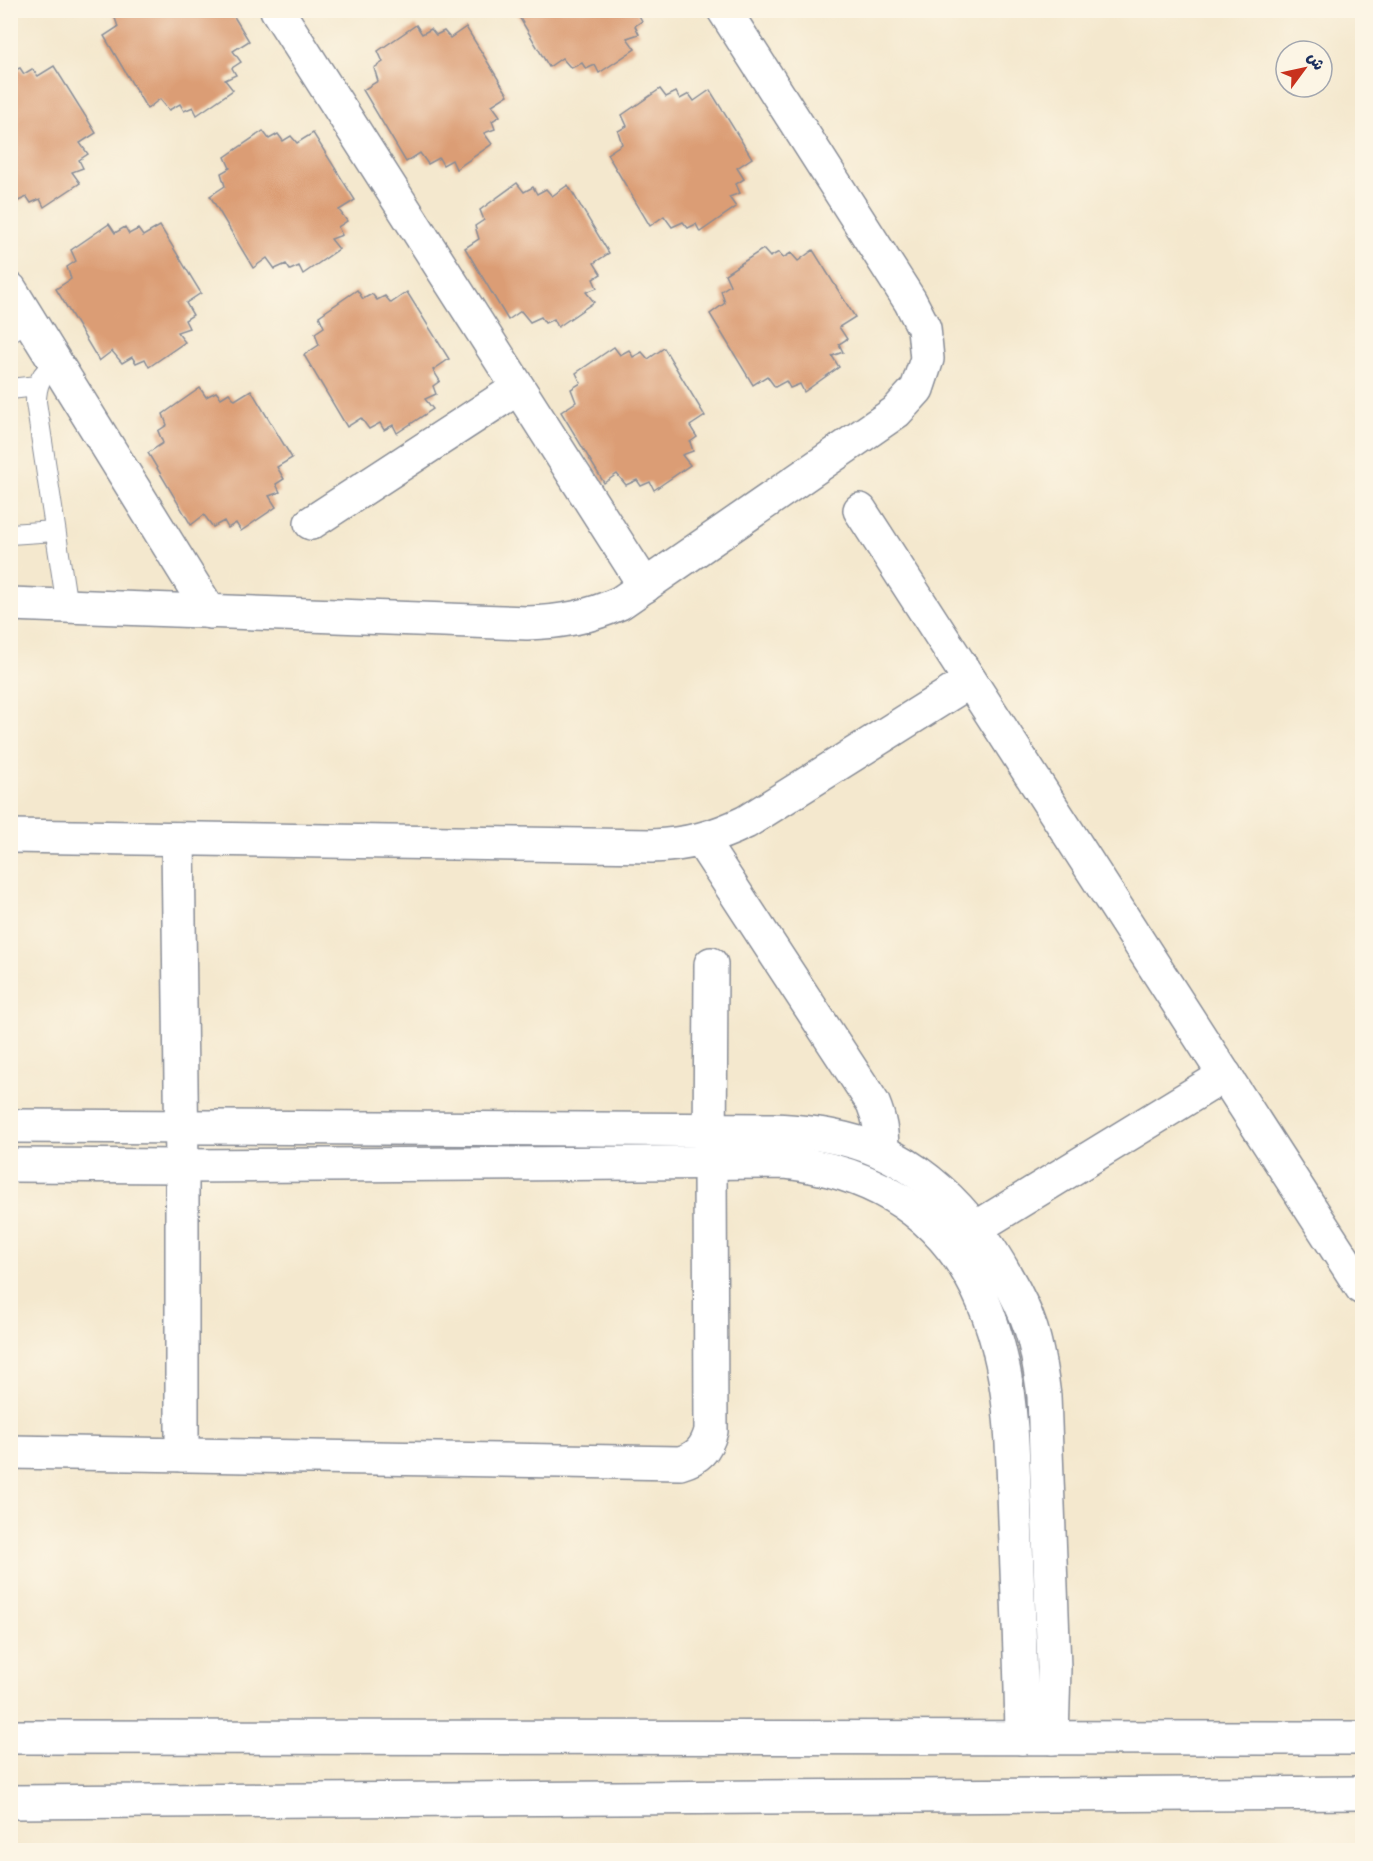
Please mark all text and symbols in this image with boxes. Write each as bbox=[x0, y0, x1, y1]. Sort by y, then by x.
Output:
north arrow bbox=[1274, 39, 1334, 99]
text: ش bbox=[1302, 48, 1330, 75]

